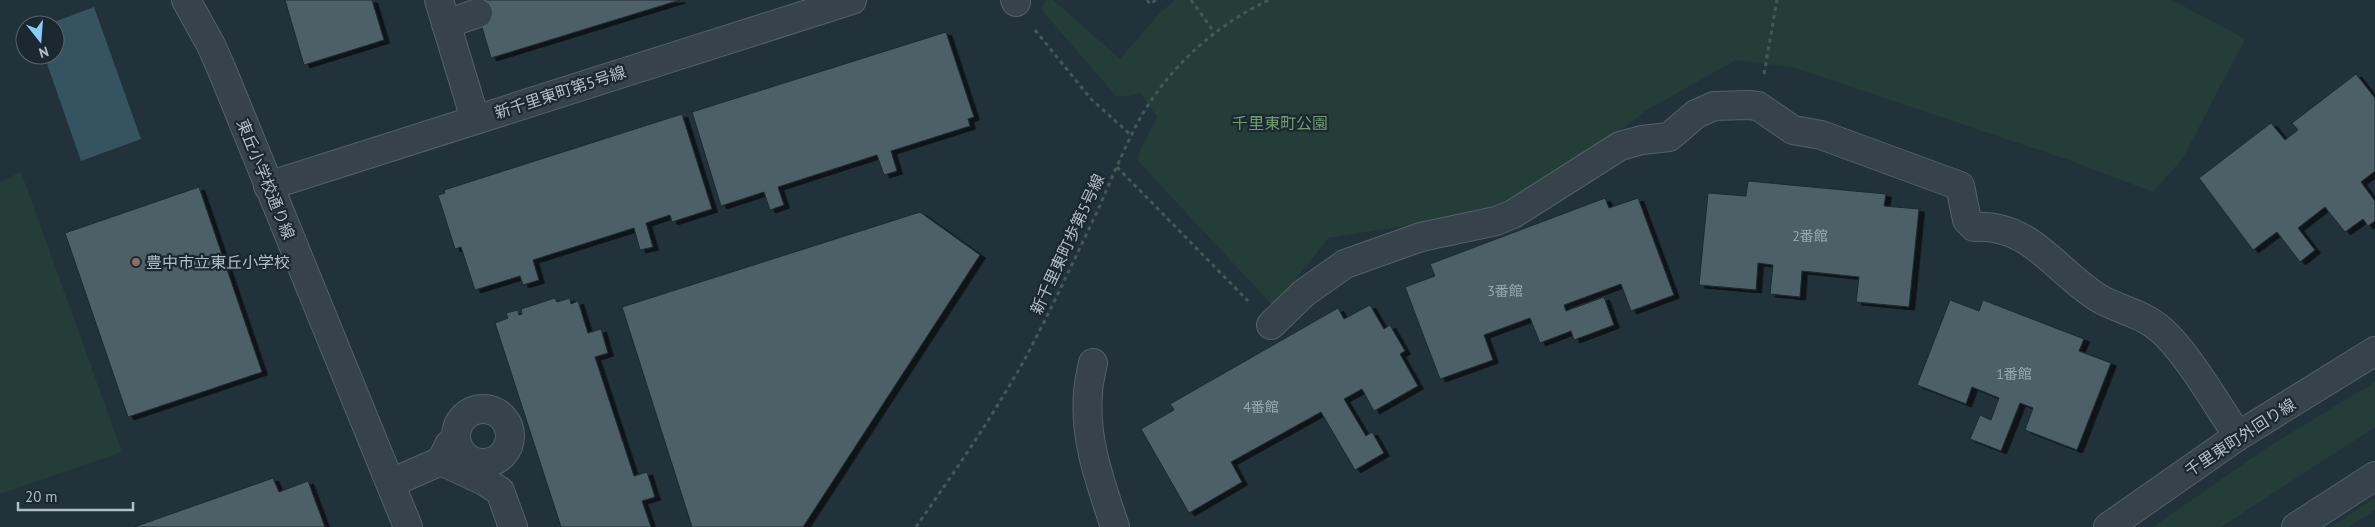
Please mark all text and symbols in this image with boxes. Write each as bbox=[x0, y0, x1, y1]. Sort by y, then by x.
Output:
north arrow bbox=[15, 15, 65, 65]
text: N bbox=[37, 42, 51, 62]
street label: 新千里東町第5号線 bbox=[492, 61, 628, 123]
park label: 千里東町公園 bbox=[1232, 113, 1328, 133]
street label: 東丘小学校通り線 bbox=[233, 116, 299, 242]
street label: 新千里東町歩第5号線 bbox=[1026, 171, 1108, 317]
house number: 2番館 bbox=[1792, 227, 1828, 245]
place label: 豊中市立東丘小学校 bbox=[146, 252, 290, 272]
marker: 豊中市立東丘小学校 bbox=[130, 256, 142, 268]
house number: 3番館 bbox=[1487, 282, 1523, 300]
house number: 1番館 bbox=[1996, 365, 2032, 383]
street label: 千里東町外回り線 bbox=[2181, 394, 2299, 480]
house number: 4番館 bbox=[1243, 398, 1279, 416]
scale bar bbox=[18, 480, 132, 512]
text: 20 m bbox=[25, 487, 58, 506]

